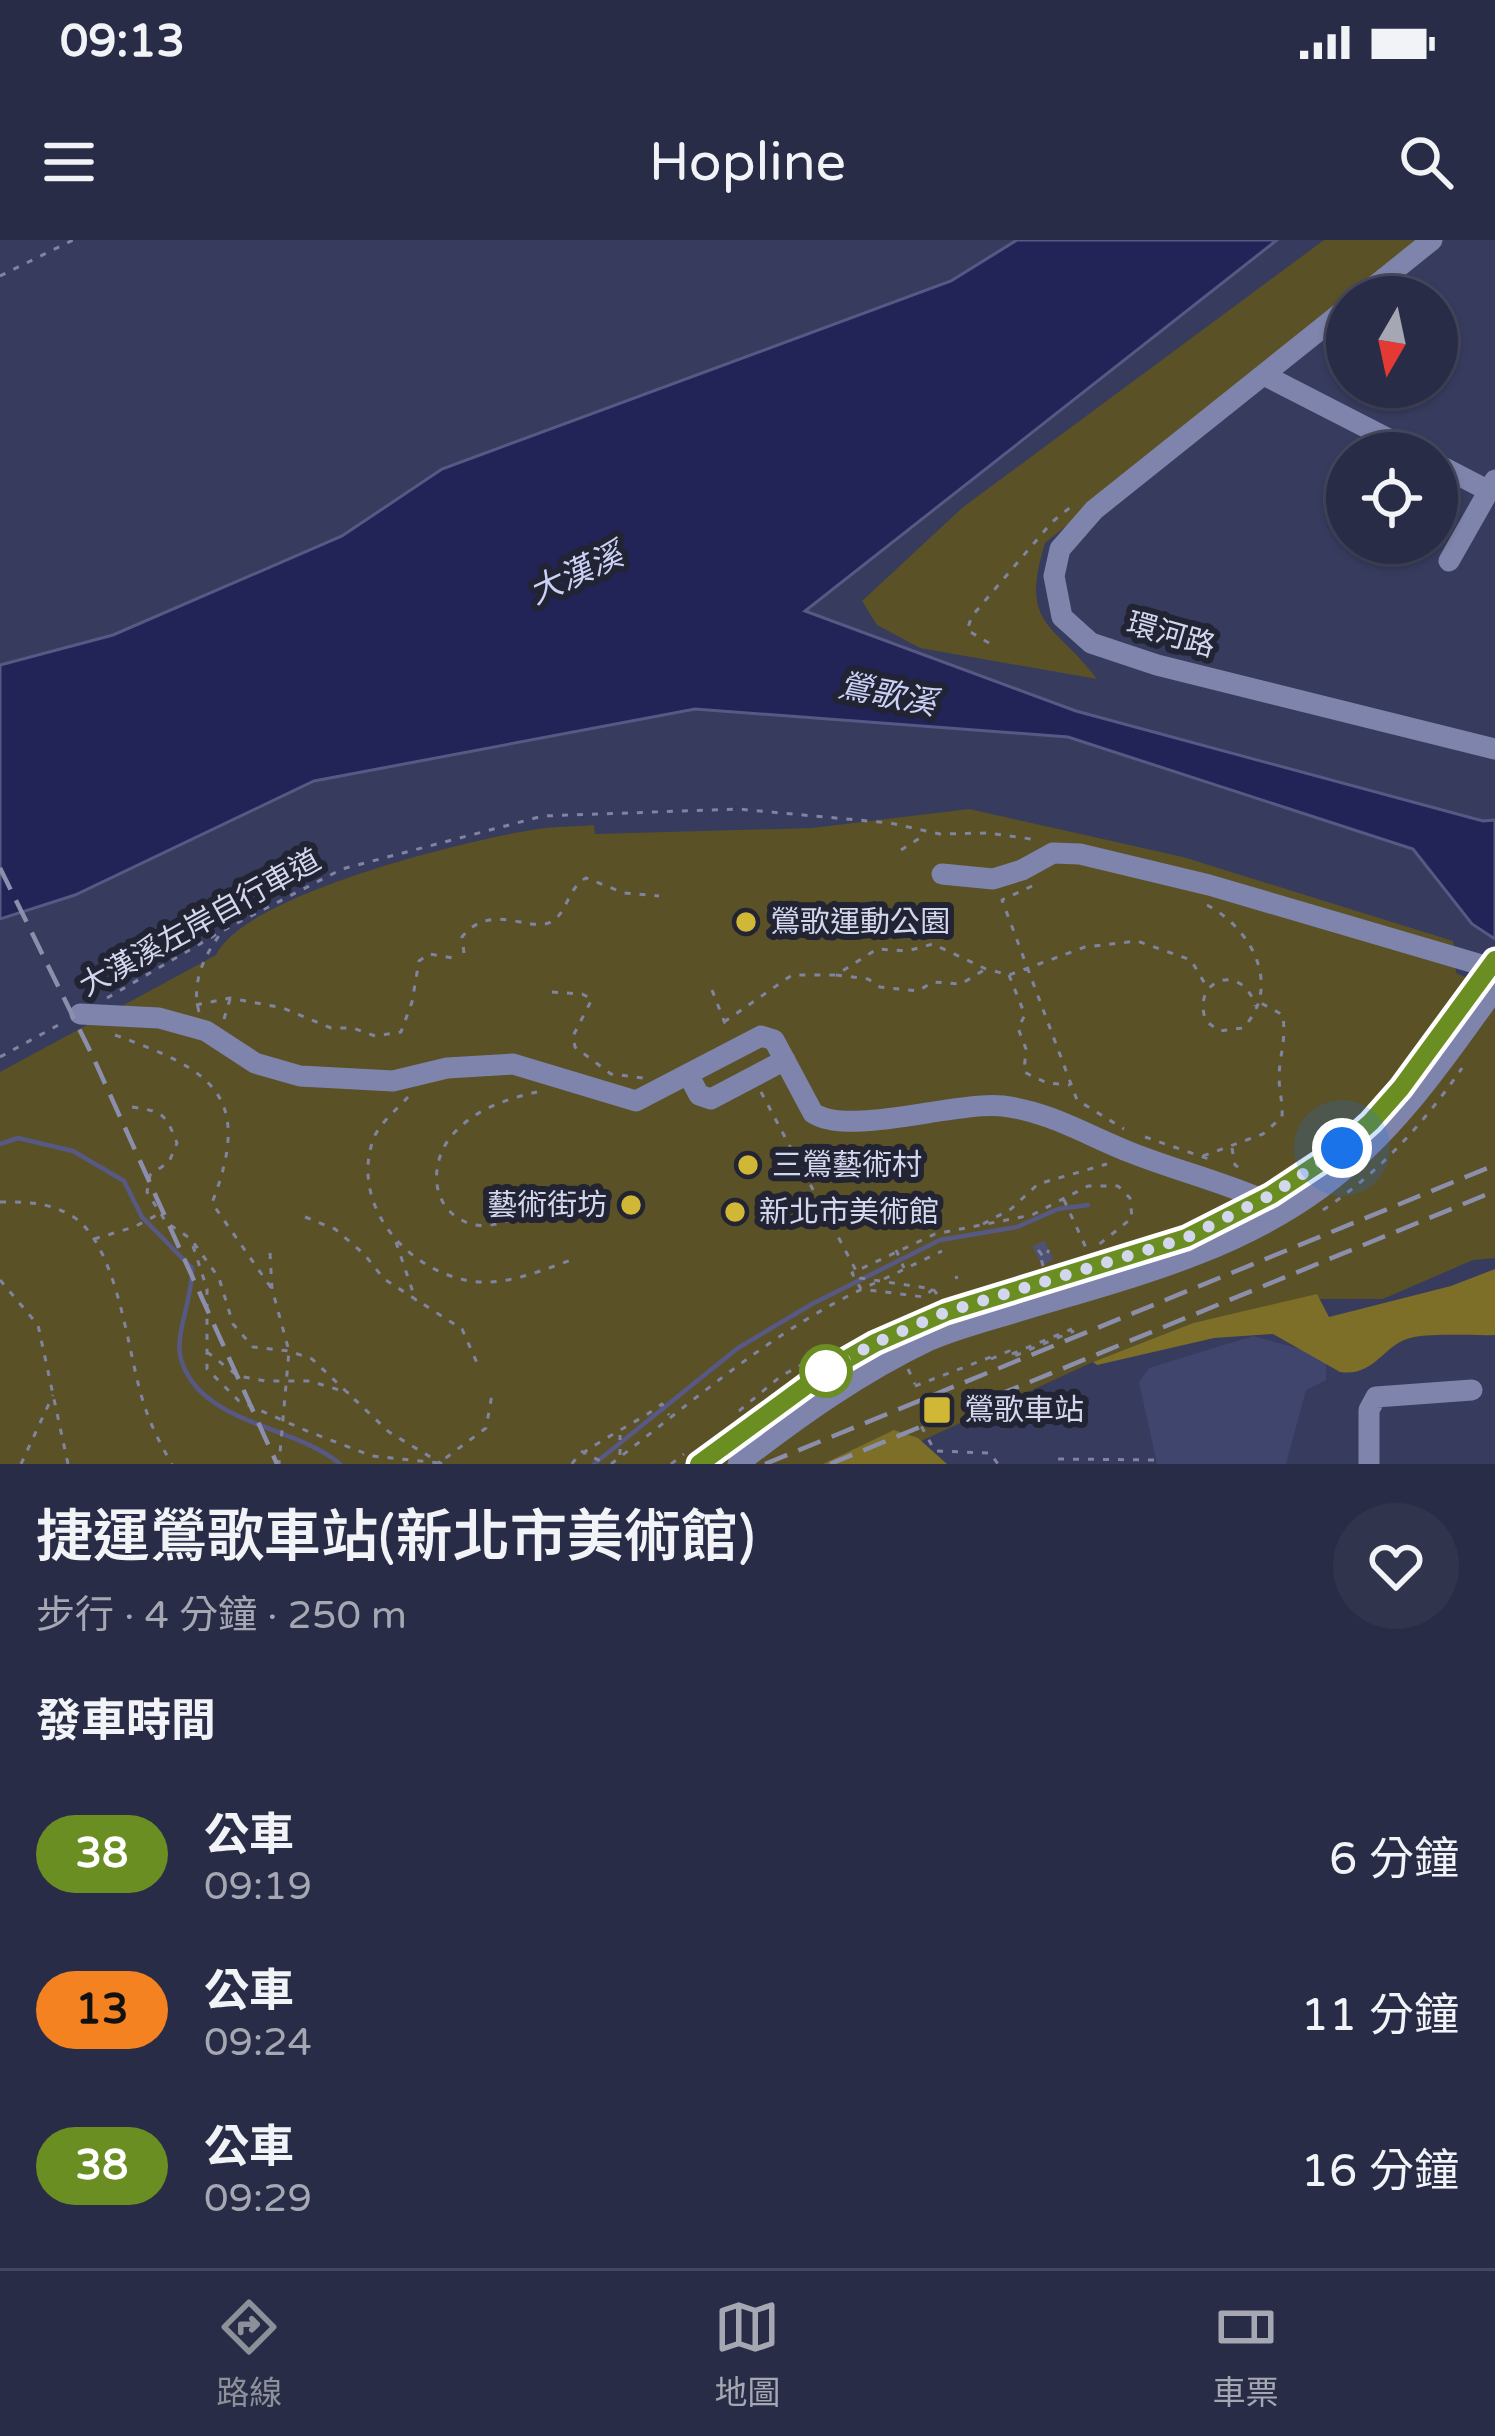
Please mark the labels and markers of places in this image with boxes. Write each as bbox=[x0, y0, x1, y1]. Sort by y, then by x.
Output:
place label: 鶯歌運動公園 bbox=[770, 904, 950, 941]
marker: 鶯歌運動公園 bbox=[733, 909, 759, 935]
place label: 三鶯藝術村 bbox=[772, 1147, 922, 1184]
marker: 三鶯藝術村 bbox=[735, 1152, 761, 1178]
place label: 藝術街坊 bbox=[487, 1187, 607, 1224]
marker: 藝術街坊 bbox=[618, 1192, 644, 1218]
place label: 新北市美術館 bbox=[759, 1194, 939, 1231]
marker: 新北市美術館 bbox=[722, 1199, 748, 1225]
unlabelled marker bbox=[801, 1346, 851, 1396]
place label: 鶯歌車站 bbox=[964, 1392, 1084, 1429]
marker: 鶯歌車站 bbox=[921, 1394, 953, 1426]

